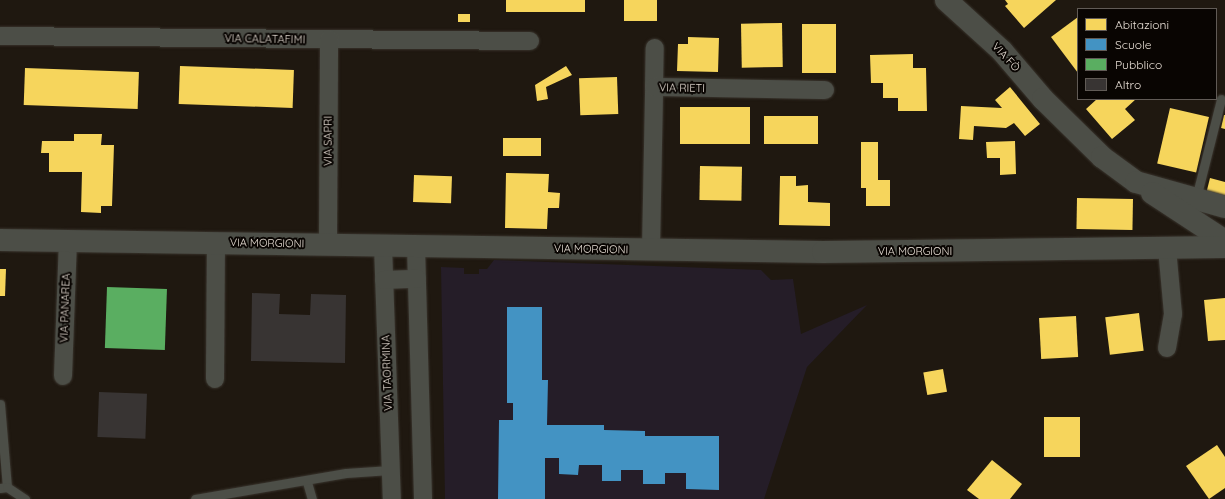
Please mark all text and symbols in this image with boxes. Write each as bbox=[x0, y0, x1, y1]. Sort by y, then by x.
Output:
legend bbox=[1077, 8, 1217, 100]
text: Abitazioni bbox=[1115, 17, 1169, 32]
street label: VIA CALATAFIMI bbox=[224, 32, 306, 46]
text: Scuole bbox=[1115, 37, 1151, 52]
street label: VIA FÒ bbox=[989, 40, 1023, 74]
text: Pubblico bbox=[1115, 57, 1162, 72]
text: Altro bbox=[1115, 77, 1141, 92]
street label: VIA RIETI bbox=[659, 81, 705, 95]
street label: VIA SAPRI bbox=[321, 116, 335, 166]
street label: VIA MORGIONI bbox=[230, 236, 304, 250]
street label: VIA MORGIONI bbox=[554, 242, 628, 256]
street label: VIA MORGIONI bbox=[878, 244, 952, 258]
street label: VIA PANAREA bbox=[57, 273, 73, 343]
street label: VIA TAORMINA bbox=[379, 335, 395, 411]

